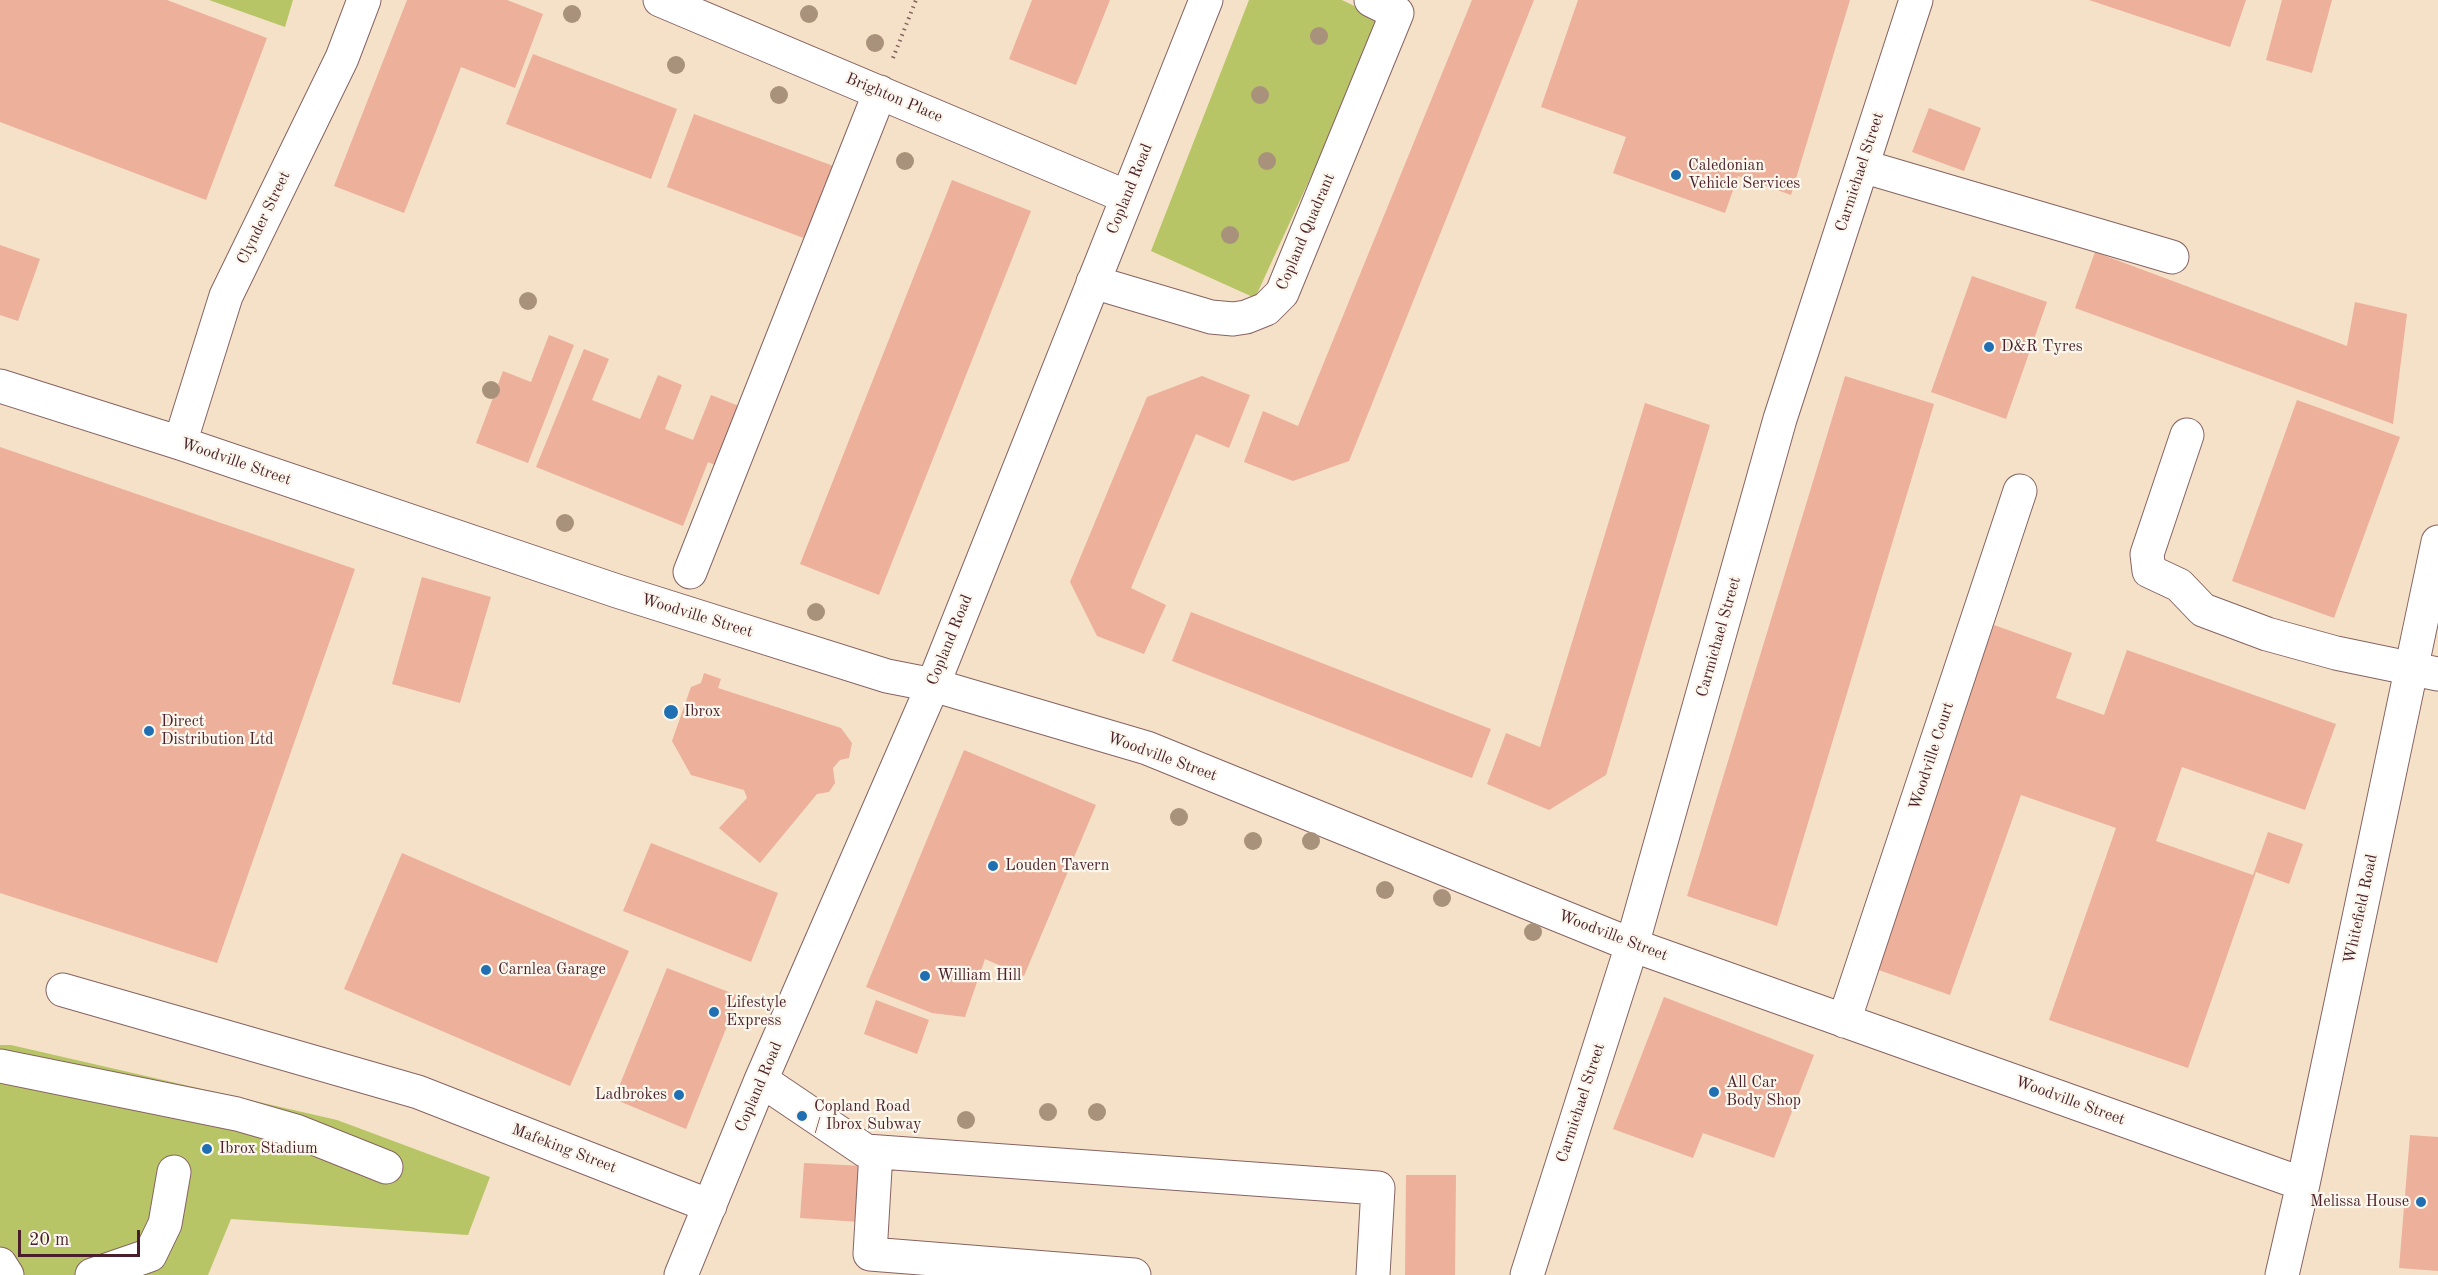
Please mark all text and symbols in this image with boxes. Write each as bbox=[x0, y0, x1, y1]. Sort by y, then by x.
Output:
street label: Brighton Place bbox=[843, 69, 945, 127]
street label: Carmichael Street bbox=[1832, 110, 1888, 234]
street label: Copland Road bbox=[1103, 141, 1157, 237]
place label: Caledonian Vehicle Services bbox=[1688, 156, 1800, 194]
street label: Clynder Street bbox=[233, 168, 295, 268]
marker: Caledonian Vehicle Services bbox=[1669, 168, 1683, 182]
street label: Copland Quadrant bbox=[1273, 171, 1339, 293]
place label: D&R Tyres bbox=[2001, 337, 2083, 357]
marker: D&R Tyres bbox=[1982, 340, 1996, 354]
street label: Woodville Street bbox=[178, 434, 294, 490]
street label: Carmichael Street bbox=[1693, 575, 1745, 699]
street label: Woodville Street bbox=[639, 590, 755, 642]
street label: Copland Road bbox=[923, 592, 977, 688]
street label: Woodville Court bbox=[1906, 700, 1958, 812]
place label: Ibrox bbox=[684, 702, 721, 722]
marker: Ibrox bbox=[662, 703, 680, 721]
place label: Direct Distribution Ltd bbox=[161, 712, 274, 750]
marker: Direct Distribution Ltd bbox=[142, 724, 156, 738]
street label: Woodville Street bbox=[1104, 728, 1220, 786]
street label: Whitefield Road bbox=[2340, 852, 2382, 966]
place label: Louden Tavern bbox=[1005, 856, 1109, 876]
marker: Louden Tavern bbox=[986, 859, 1000, 873]
street label: Woodville Street bbox=[1556, 906, 1670, 966]
place label: Carnlea Garage bbox=[498, 960, 606, 980]
marker: Carnlea Garage bbox=[479, 963, 493, 977]
place label: William Hill bbox=[937, 966, 1021, 986]
marker: William Hill bbox=[918, 969, 932, 983]
place label: Lifestyle Express bbox=[726, 993, 786, 1031]
marker: Lifestyle Express bbox=[707, 1005, 721, 1019]
street label: Copland Road bbox=[731, 1039, 787, 1135]
street label: Carmichael Street bbox=[1553, 1041, 1609, 1165]
street label: Woodville Street bbox=[2012, 1072, 2128, 1130]
place label: All Car Body Shop bbox=[1726, 1073, 1801, 1111]
place label: Ladbrokes bbox=[595, 1085, 667, 1105]
marker: All Car Body Shop bbox=[1707, 1085, 1721, 1099]
marker: Ladbrokes bbox=[672, 1088, 686, 1102]
place label: Copland Road / Ibrox Subway bbox=[814, 1097, 922, 1135]
marker: Copland Road / Ibrox Subway bbox=[795, 1109, 809, 1123]
street label: Mafeking Street bbox=[509, 1120, 619, 1178]
place label: Ibrox Stadium bbox=[219, 1139, 318, 1159]
marker: Ibrox Stadium bbox=[200, 1142, 214, 1156]
place label: Melissa House bbox=[2310, 1192, 2409, 1212]
marker: Melissa House bbox=[2414, 1195, 2428, 1209]
scale bar bbox=[21, 1218, 142, 1256]
text: 20 m bbox=[29, 1231, 69, 1249]

